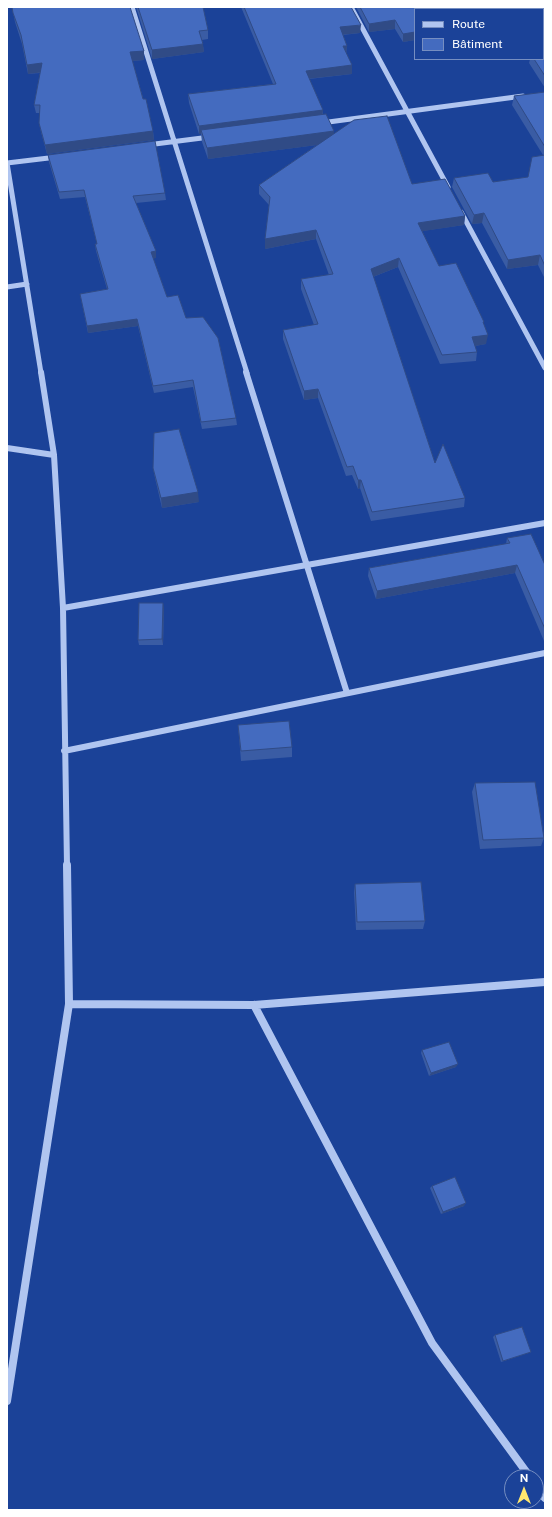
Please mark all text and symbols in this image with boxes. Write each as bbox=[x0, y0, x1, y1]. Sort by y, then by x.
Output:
legend bbox=[414, 8, 544, 60]
text: Route bbox=[452, 17, 485, 31]
text: Bâtiment bbox=[452, 37, 503, 51]
north arrow bbox=[504, 1469, 544, 1509]
text: N bbox=[520, 1472, 528, 1484]

